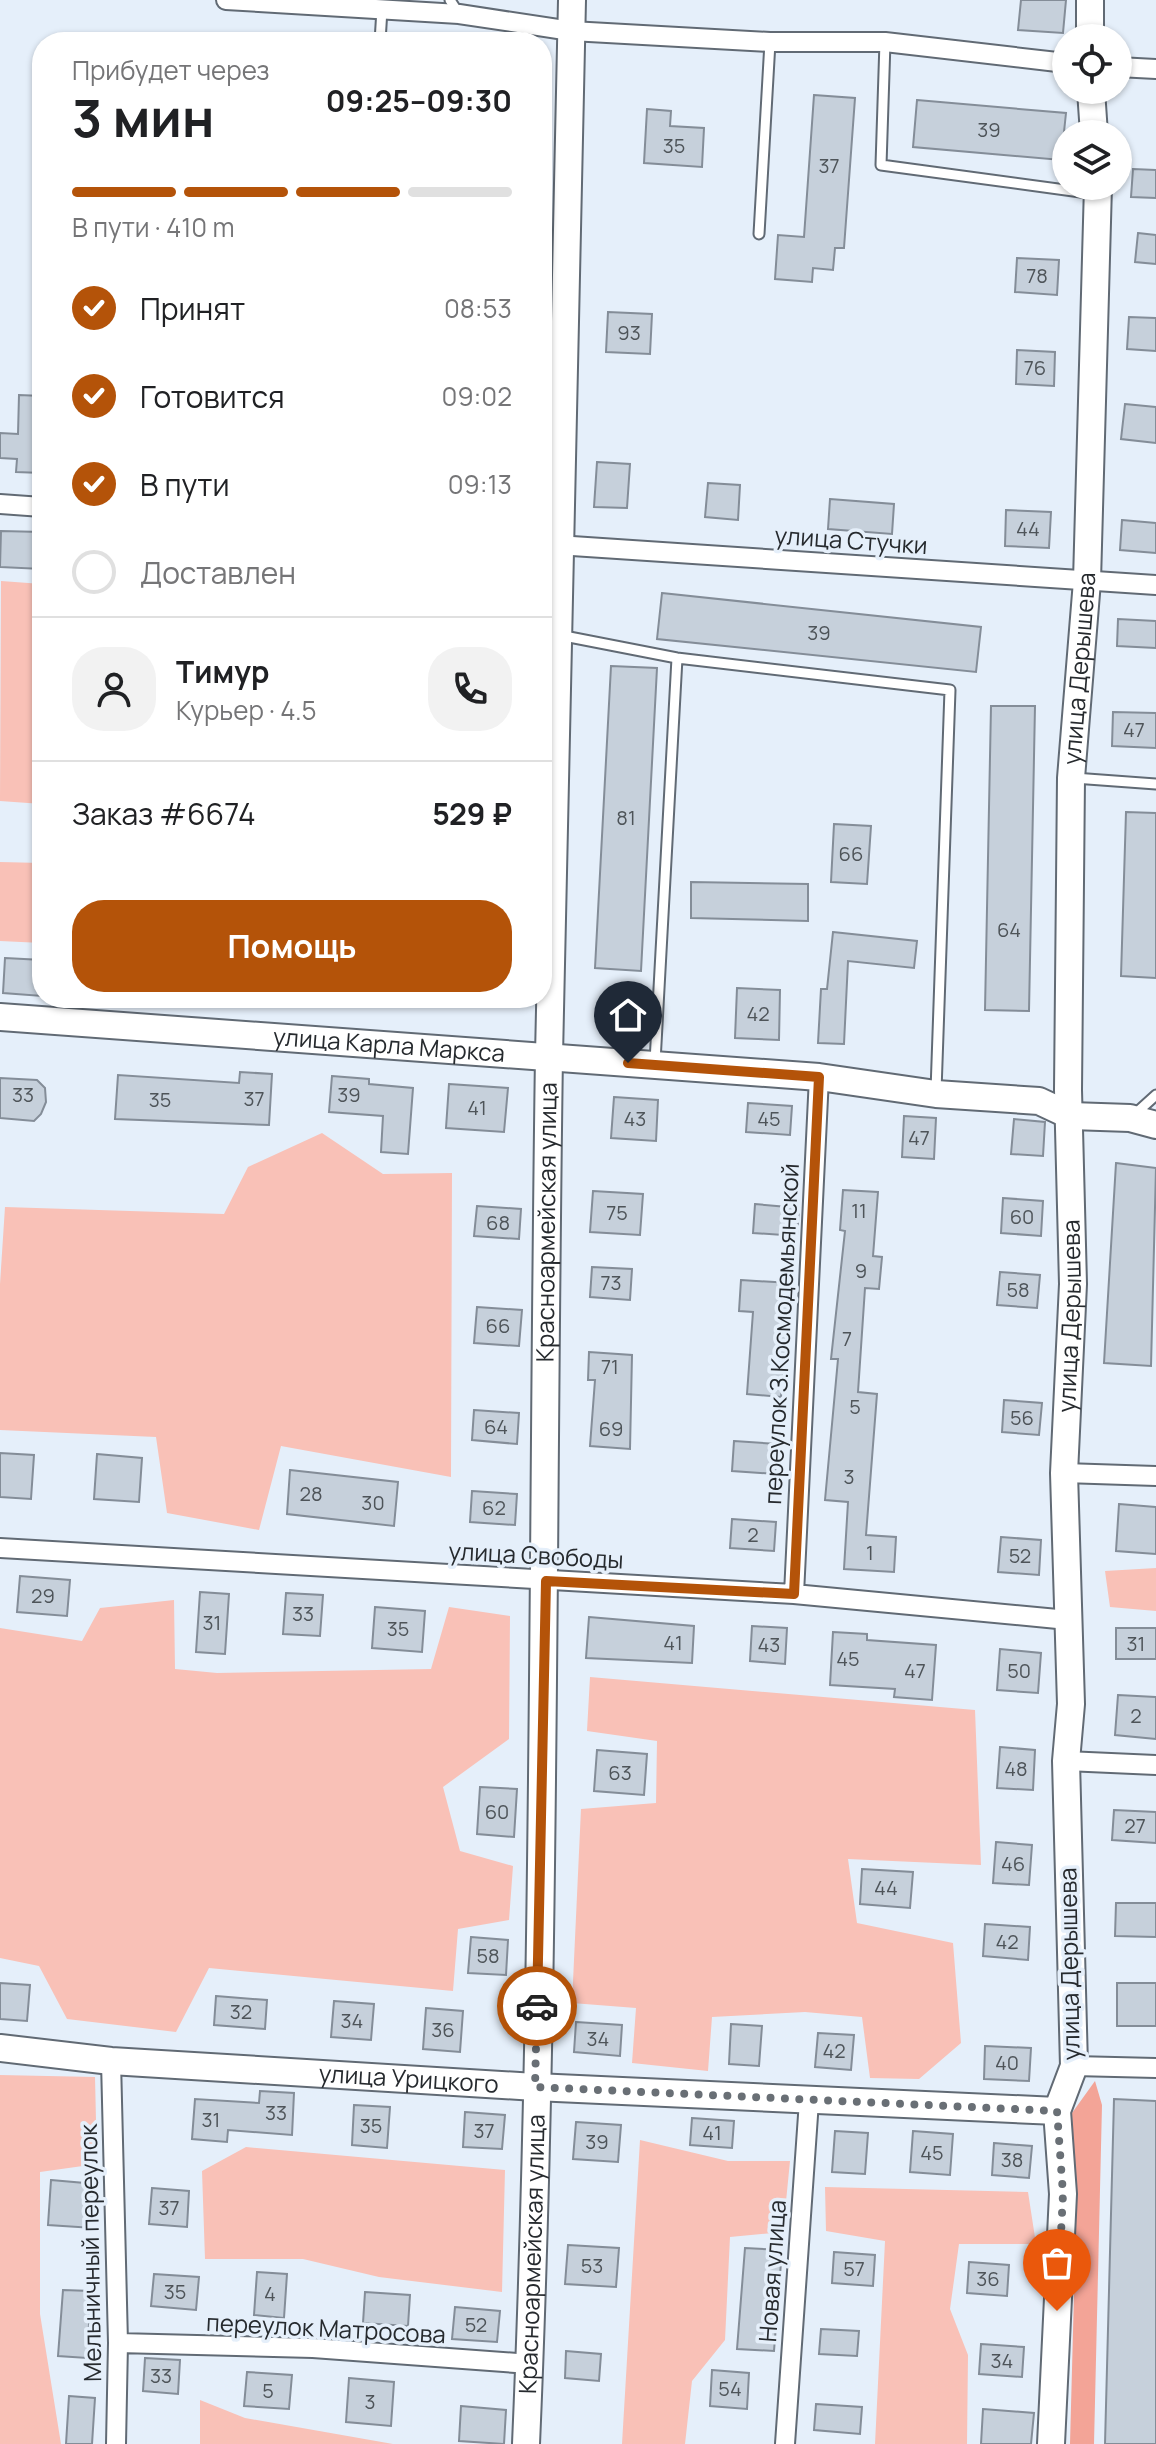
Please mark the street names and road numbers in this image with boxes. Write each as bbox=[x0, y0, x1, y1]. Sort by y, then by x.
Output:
street label: улица Стучки bbox=[774, 518, 929, 561]
street label: улица Дерышева bbox=[1054, 572, 1102, 766]
street label: улица Карла Маркса bbox=[272, 1019, 506, 1069]
street label: Красноармейская улица bbox=[528, 1082, 564, 1362]
street label: переулок З.Космодемьянской bbox=[755, 1163, 806, 1505]
street label: улица Дерышева bbox=[1049, 1219, 1088, 1413]
street label: улица Свободы bbox=[448, 1533, 625, 1576]
street label: улица Дерышева bbox=[1050, 1867, 1087, 2061]
street label: улица Урицкого bbox=[318, 2056, 500, 2100]
street label: Красноармейская улица bbox=[510, 2114, 552, 2395]
street label: Мельничный переулок bbox=[71, 2123, 108, 2382]
street label: Новая улица bbox=[750, 2199, 793, 2343]
street label: переулок Матросова bbox=[205, 2305, 447, 2350]

